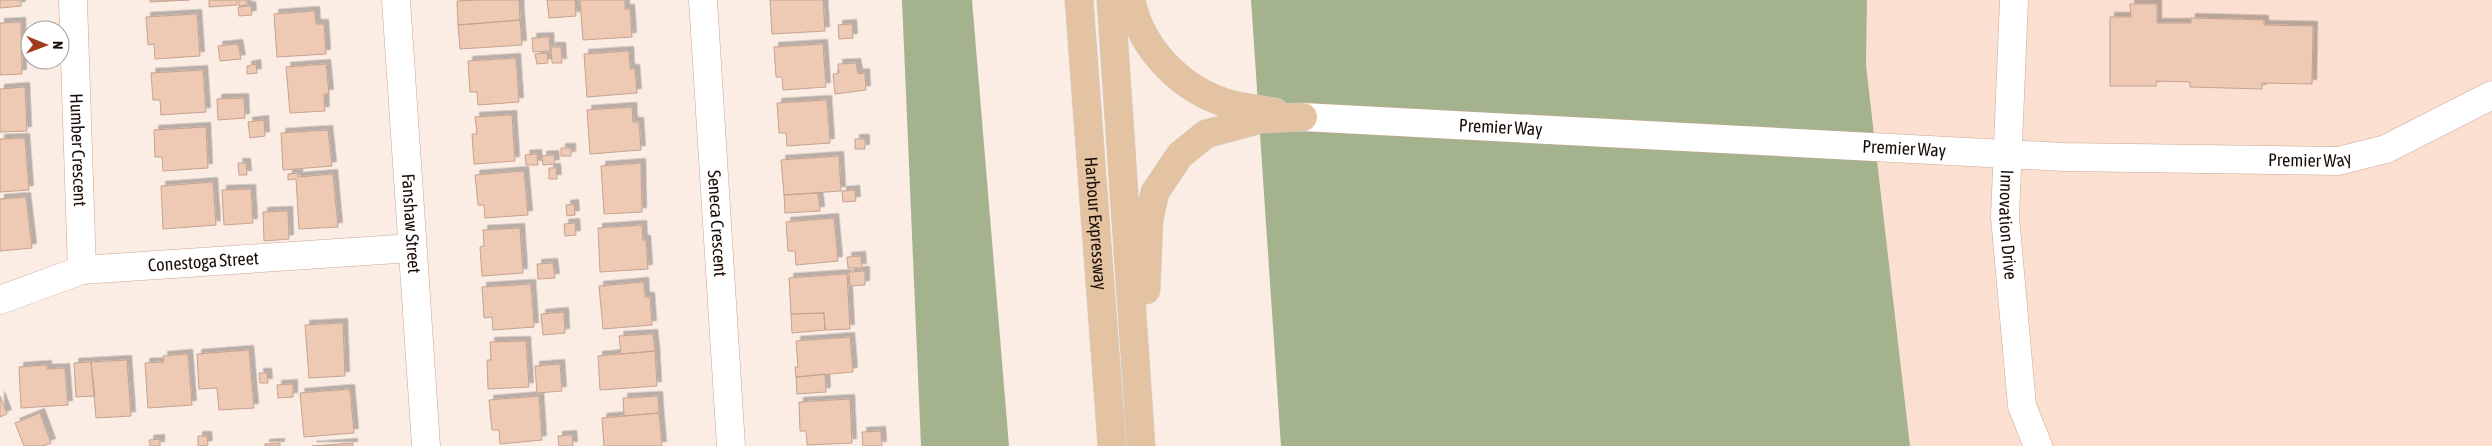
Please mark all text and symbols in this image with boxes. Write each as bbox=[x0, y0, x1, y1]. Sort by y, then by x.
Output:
north arrow bbox=[20, 20, 70, 70]
text: N bbox=[50, 41, 66, 49]
street label: Humber Crescent bbox=[66, 93, 91, 207]
street label: Premier Way bbox=[1458, 114, 1543, 140]
street label: Premier Way bbox=[1862, 135, 1947, 161]
street label: Premier Way bbox=[2268, 147, 2354, 171]
street label: Harbour Expressway bbox=[1081, 156, 1111, 291]
street label: Innovation Drive bbox=[1995, 169, 2022, 280]
street label: Seneca Crescent bbox=[704, 170, 731, 278]
street label: Fanshaw Street bbox=[398, 173, 425, 274]
street label: Conestoga Street bbox=[147, 247, 260, 276]

